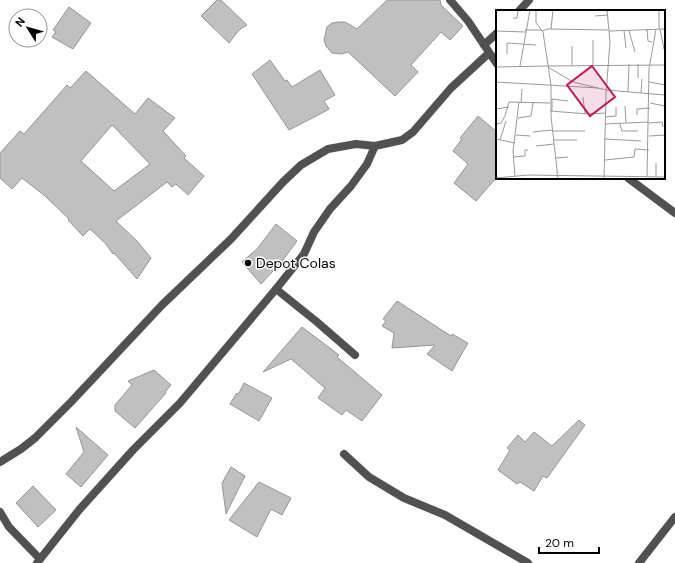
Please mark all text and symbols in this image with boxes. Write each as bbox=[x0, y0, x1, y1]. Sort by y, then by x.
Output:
north arrow bbox=[8, 8, 48, 48]
inset map bbox=[496, 10, 665, 179]
text: N bbox=[12, 15, 28, 29]
place label: Depot Colas bbox=[256, 254, 336, 272]
marker: Depot Colas bbox=[243, 258, 253, 268]
scale bar bbox=[539, 529, 599, 555]
text: 20 m bbox=[545, 535, 574, 551]

